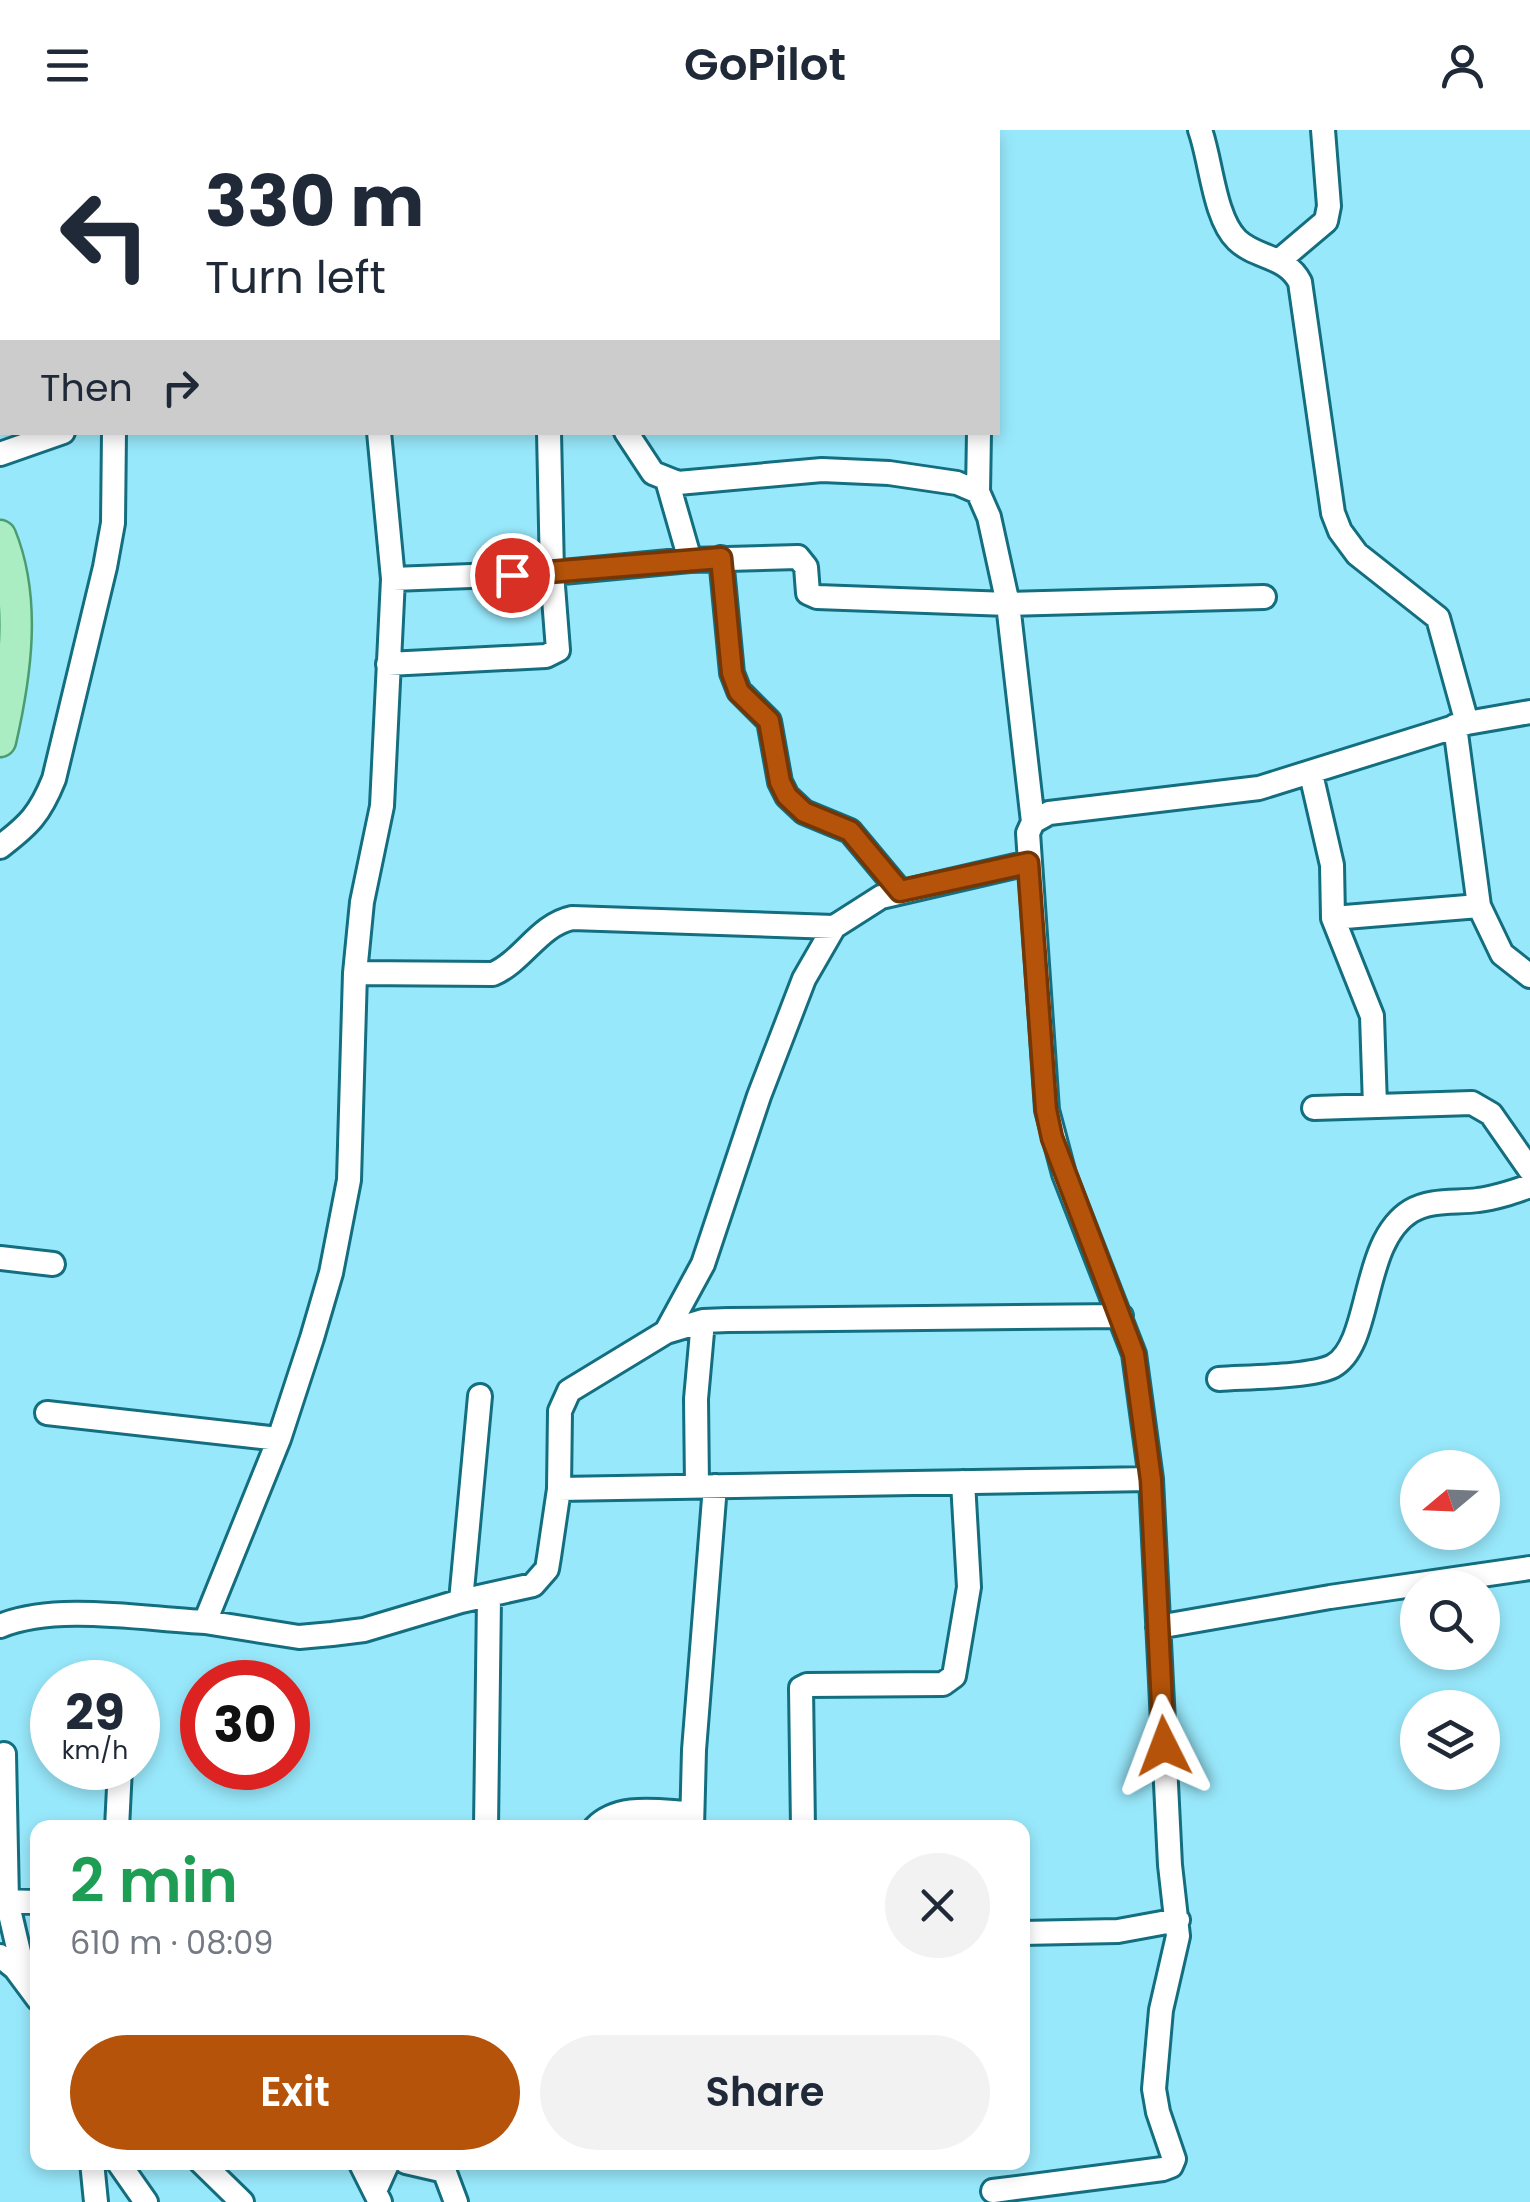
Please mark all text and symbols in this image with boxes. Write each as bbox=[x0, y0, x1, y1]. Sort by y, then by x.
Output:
text: GoPilot bbox=[684, 33, 846, 96]
icon: menu bbox=[40, 38, 95, 93]
icon: person bbox=[1435, 38, 1490, 93]
text: 330 m bbox=[205, 152, 424, 251]
icon: left bbox=[40, 170, 170, 300]
text: Turn left bbox=[205, 246, 386, 309]
icon: right bbox=[153, 360, 208, 415]
text: Then bbox=[40, 361, 133, 414]
pin bbox=[470, 533, 555, 618]
icon: arrive bbox=[485, 548, 540, 603]
north arrow bbox=[1400, 1450, 1500, 1550]
map controls bbox=[1400, 1450, 1500, 1790]
button: search bbox=[1400, 1570, 1500, 1670]
speed limit sign: 30 bbox=[180, 1660, 310, 1790]
text: 29 bbox=[65, 1677, 125, 1748]
button: layers bbox=[1400, 1690, 1500, 1790]
position arrow bbox=[1112, 1694, 1216, 1798]
text: km/h bbox=[62, 1733, 128, 1768]
text: 2 min bbox=[70, 1839, 238, 1923]
button: close bbox=[885, 1853, 990, 1958]
text: 610 m · 08:09 bbox=[70, 1920, 273, 1965]
button: Exit bbox=[70, 2035, 520, 2150]
button: Share bbox=[540, 2035, 990, 2150]

